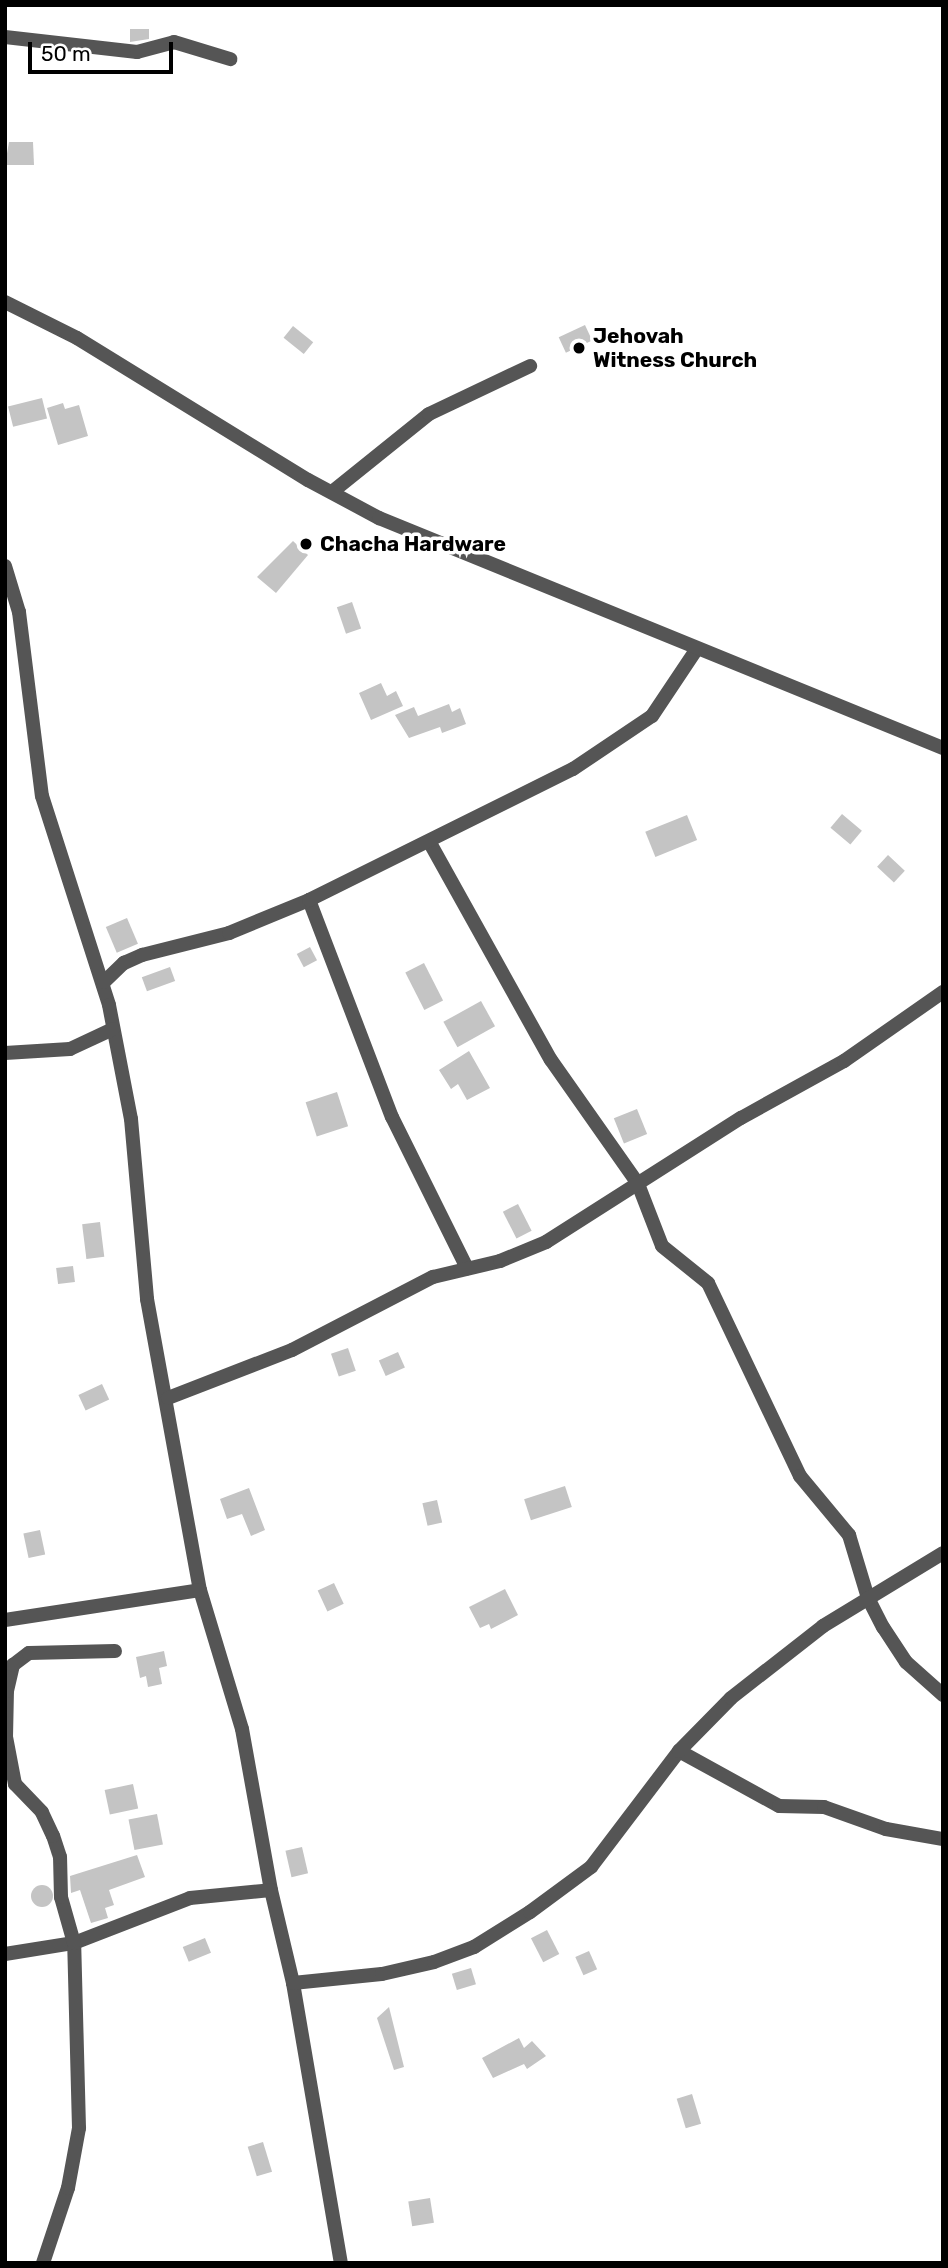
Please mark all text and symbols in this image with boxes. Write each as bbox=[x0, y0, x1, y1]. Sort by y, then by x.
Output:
scale bar bbox=[32, 28, 177, 72]
text: 50 m bbox=[41, 41, 91, 66]
place label: Jehovah Witness Church bbox=[593, 323, 757, 373]
marker: Jehovah Witness Church bbox=[571, 340, 587, 356]
place label: Chacha Hardware bbox=[320, 531, 506, 557]
marker: Chacha Hardware bbox=[298, 536, 314, 552]

